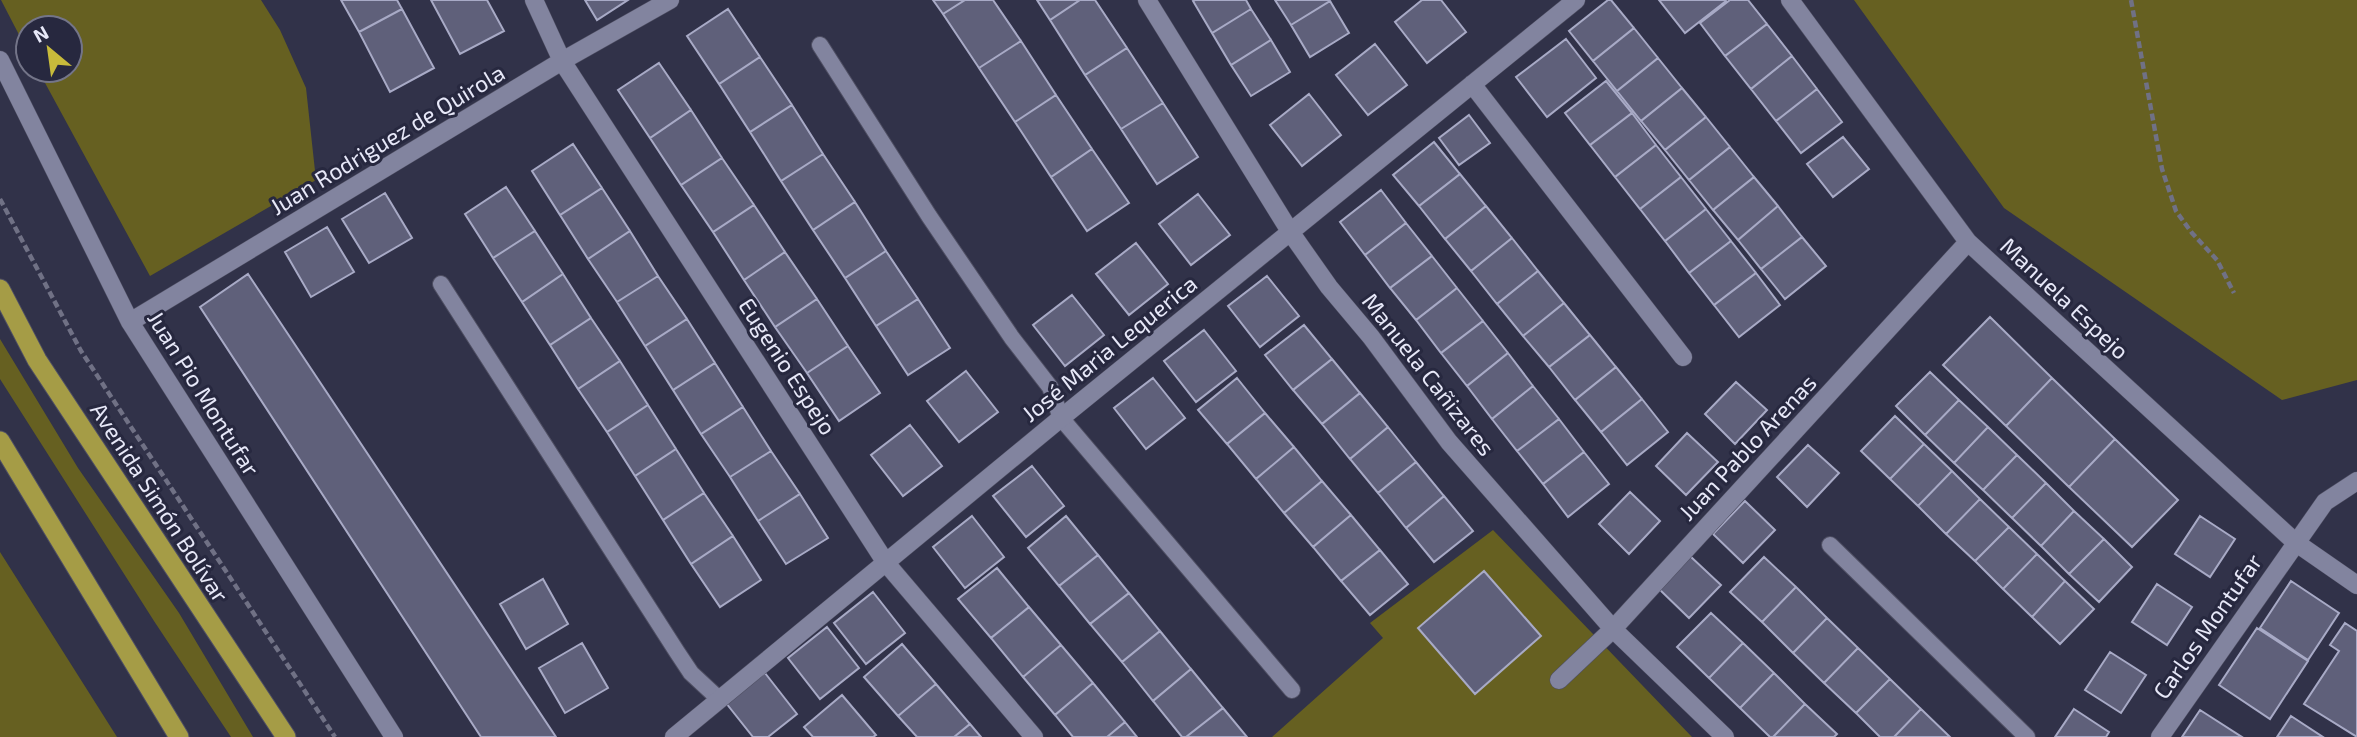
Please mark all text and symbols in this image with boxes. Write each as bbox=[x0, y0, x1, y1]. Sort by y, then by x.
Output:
north arrow bbox=[14, 14, 84, 84]
text: N bbox=[29, 20, 52, 47]
street label: Juan Rodriguez de Quirola bbox=[265, 58, 509, 220]
street label: Manuela Espejo bbox=[1995, 231, 2135, 365]
street label: José Maria Lequerica bbox=[1016, 269, 1202, 427]
street label: Manuela Cañizares bbox=[1357, 287, 1501, 461]
street label: Eugenio Espejo bbox=[733, 292, 843, 440]
street label: Juan Pio Montufar bbox=[142, 306, 266, 480]
street label: Juan Pablo Arenas bbox=[1672, 368, 1822, 526]
street label: Avenida Simón Bolívar bbox=[85, 397, 235, 607]
street label: Carlos Montufar bbox=[2147, 548, 2267, 704]

